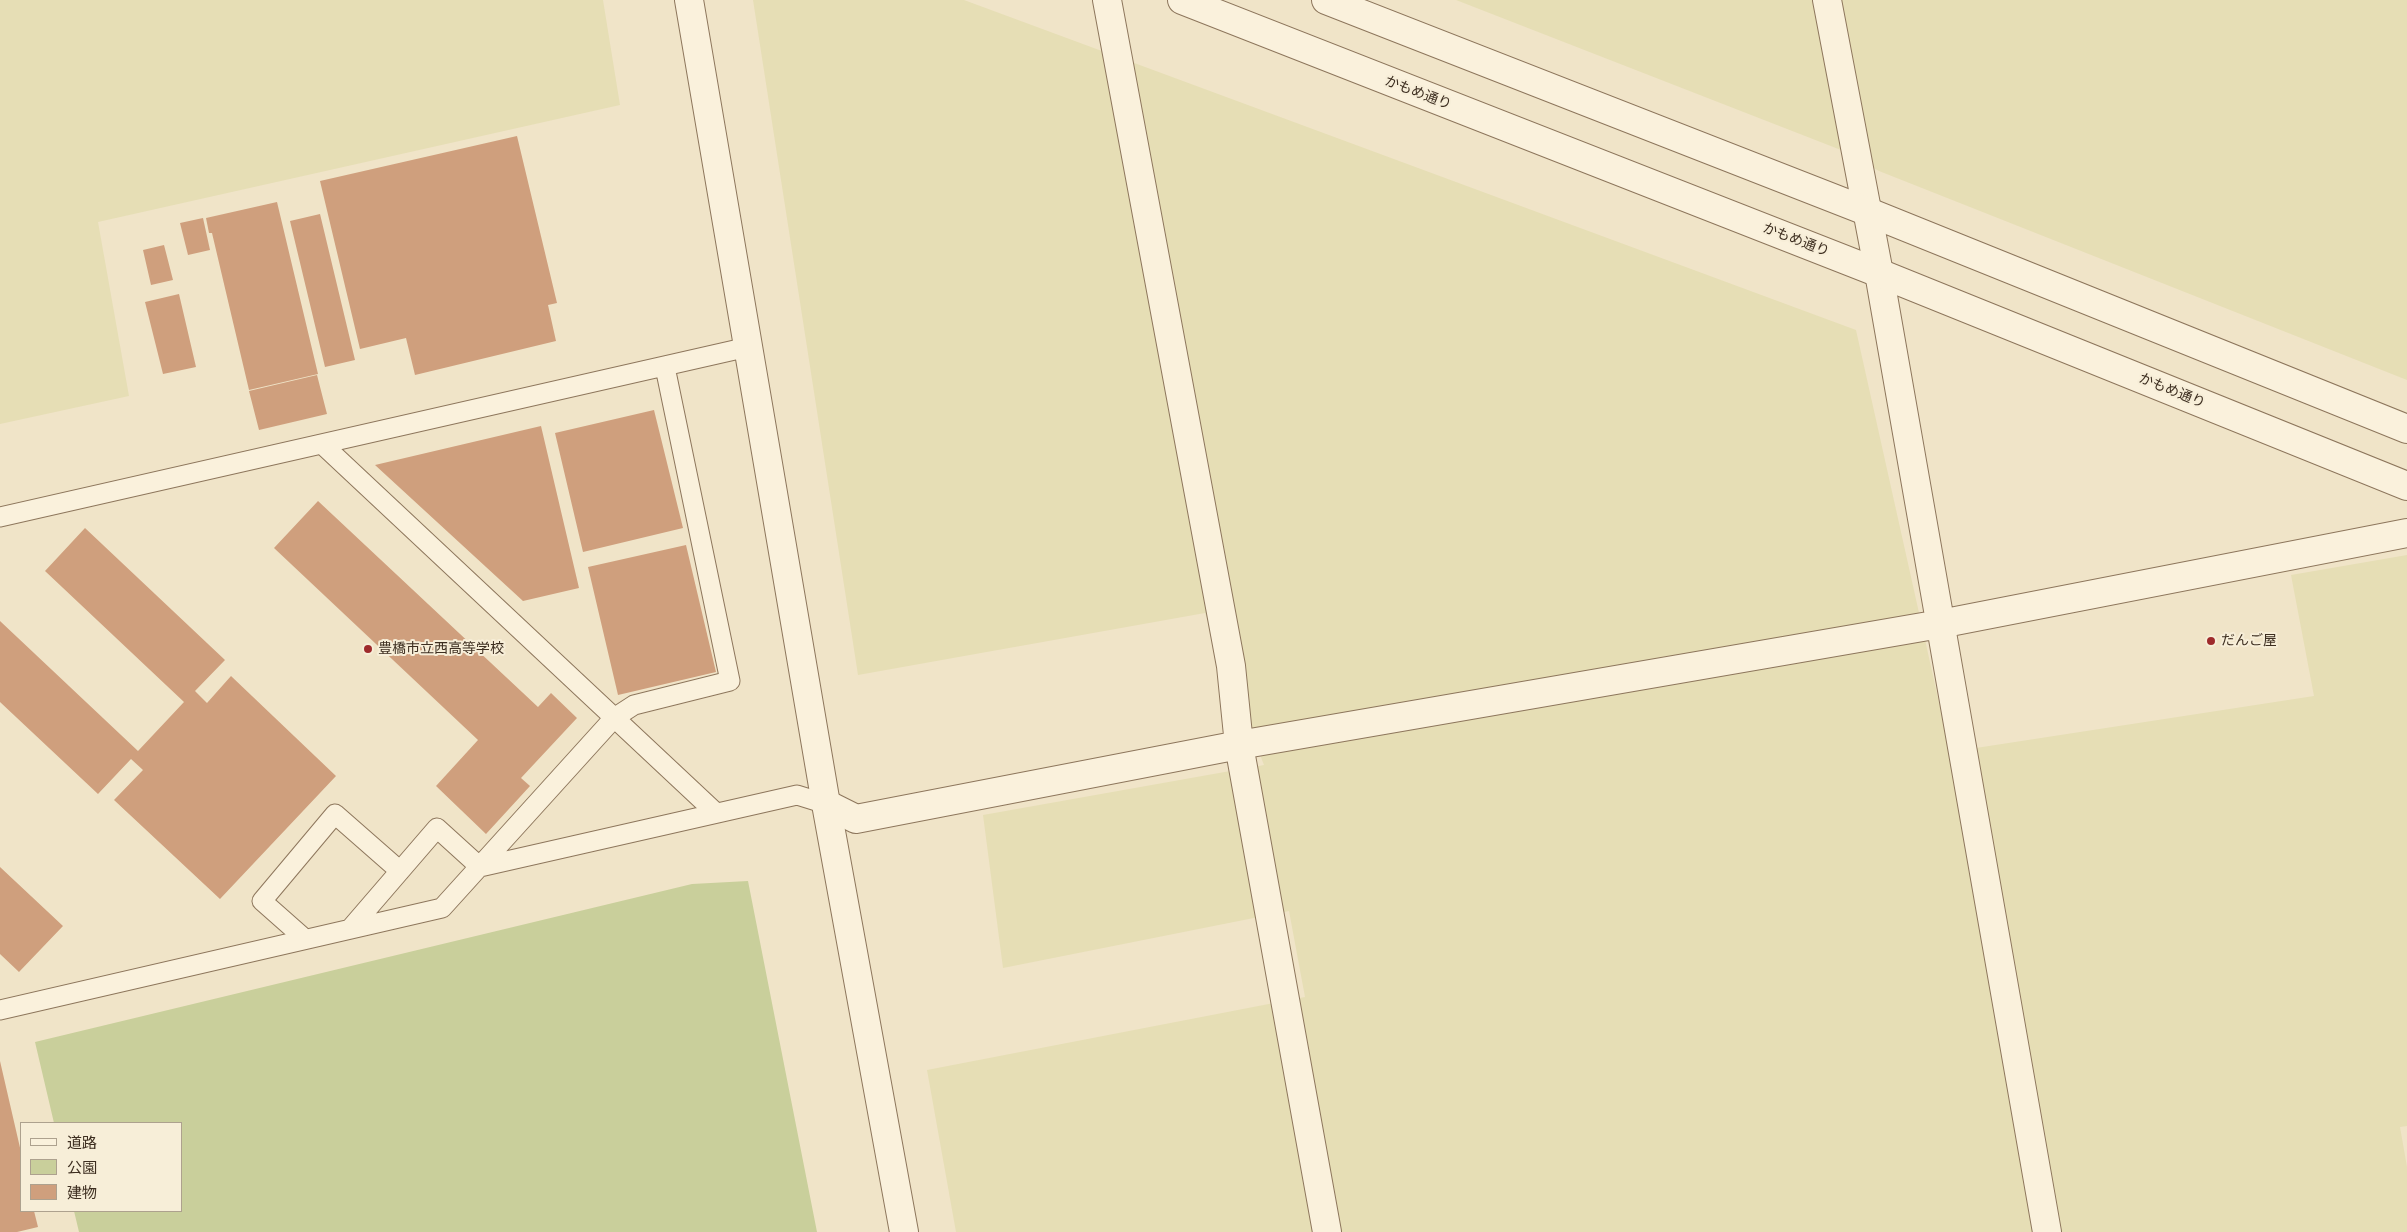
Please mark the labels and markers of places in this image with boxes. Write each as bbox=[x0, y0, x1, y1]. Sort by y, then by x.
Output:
place label: だんご屋 bbox=[2221, 633, 2277, 649]
marker: だんご屋 bbox=[2205, 635, 2217, 647]
place label: 豊橋市立西高等学校 bbox=[378, 641, 504, 657]
marker: 豊橋市立西高等学校 bbox=[362, 643, 374, 655]

